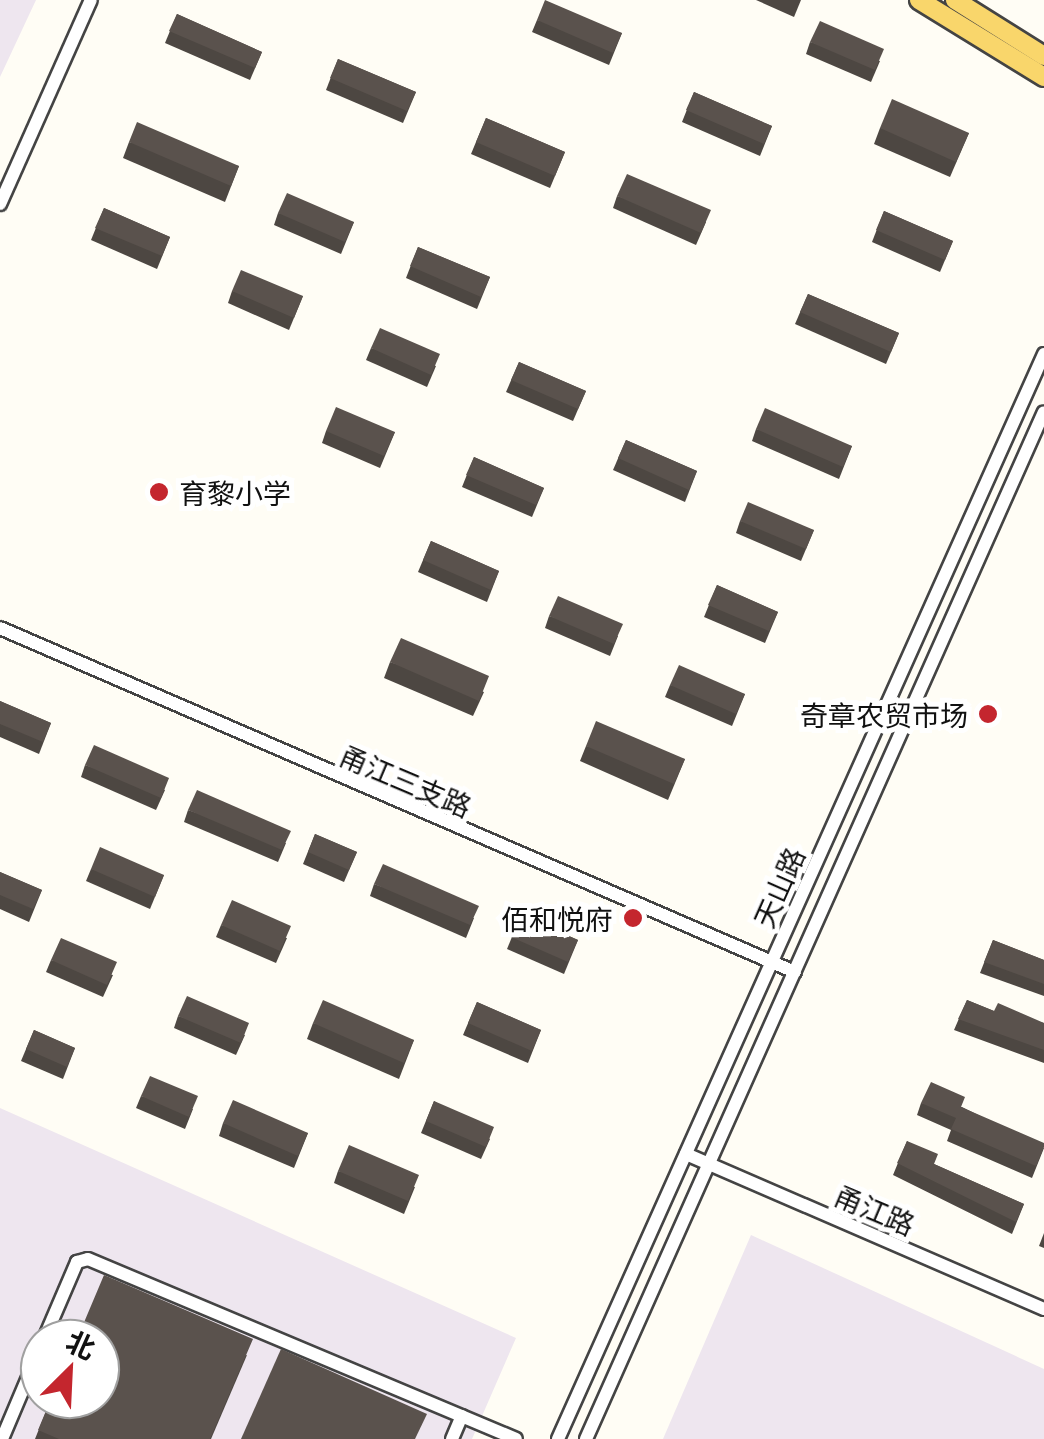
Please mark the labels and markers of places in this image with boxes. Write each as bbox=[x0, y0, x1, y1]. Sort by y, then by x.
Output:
place label: 育黎小学 bbox=[179, 475, 291, 509]
marker: 育黎小学 bbox=[148, 481, 170, 503]
place label: 奇章农贸市场 bbox=[800, 697, 968, 731]
marker: 奇章农贸市场 bbox=[977, 703, 999, 725]
place label: 佰和悦府 bbox=[501, 901, 613, 935]
marker: 佰和悦府 bbox=[622, 907, 644, 929]

